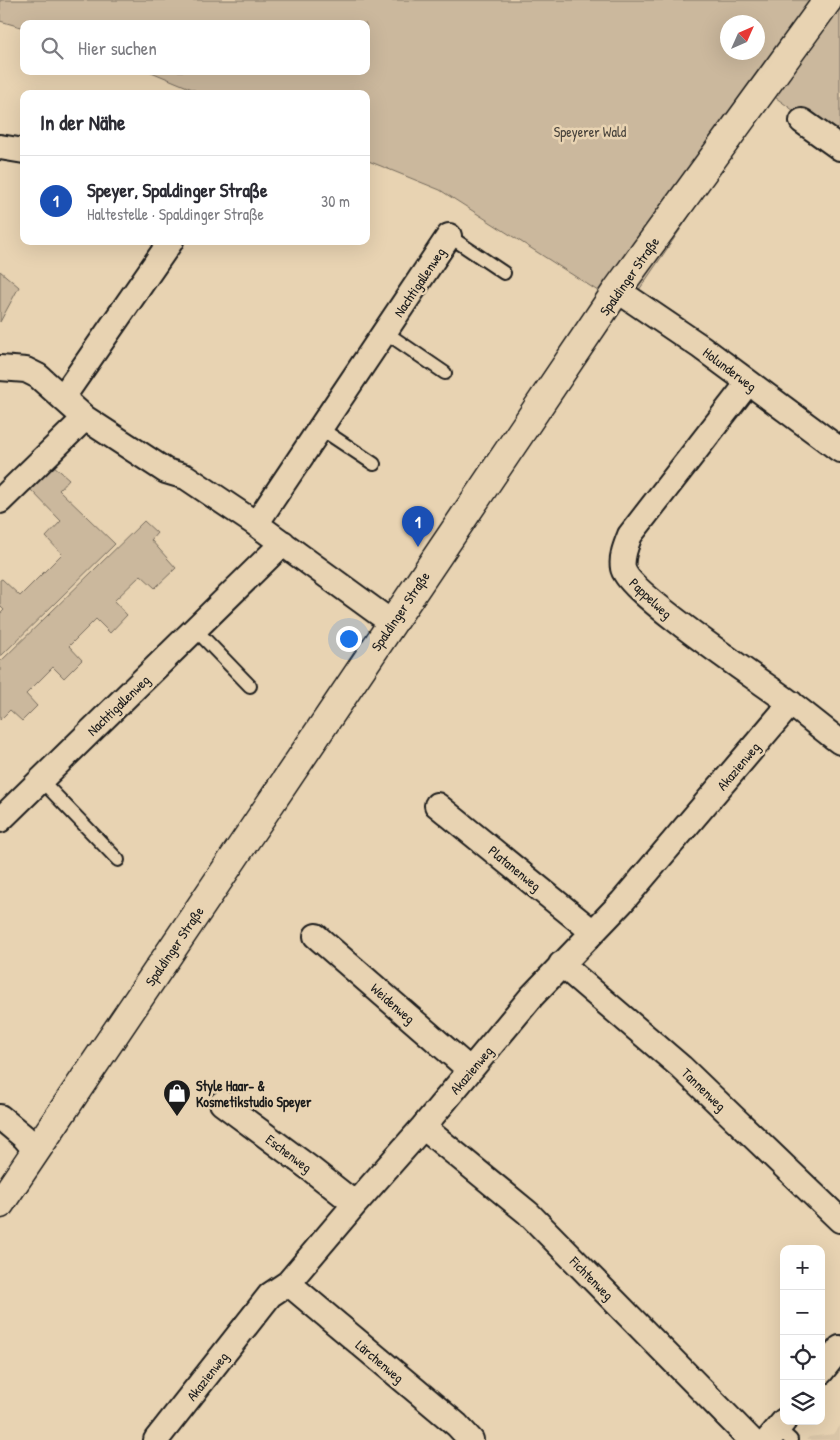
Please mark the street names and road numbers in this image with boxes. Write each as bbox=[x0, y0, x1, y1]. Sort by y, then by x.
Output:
street label: Spaldinger Straße bbox=[595, 232, 664, 320]
street label: Nachtigallenweg bbox=[389, 243, 450, 321]
street label: Holunderweg bbox=[699, 343, 761, 396]
street label: Spaldinger Straße bbox=[366, 567, 435, 655]
street label: Pappelweg bbox=[625, 573, 676, 623]
street label: Nachtigallenweg bbox=[83, 670, 154, 740]
street label: Akazienweg bbox=[712, 738, 765, 795]
street label: Platanenweg bbox=[484, 841, 545, 896]
street label: Spaldinger Straße bbox=[140, 902, 209, 990]
street label: Weidenweg bbox=[366, 978, 419, 1028]
street label: Akazienweg bbox=[445, 1042, 498, 1099]
street label: Tannenweg bbox=[677, 1063, 730, 1116]
street label: Eschenweg bbox=[261, 1129, 316, 1177]
street label: Fichtenweg bbox=[565, 1251, 618, 1305]
street label: Lärchenweg bbox=[351, 1335, 408, 1388]
street label: Akazienweg bbox=[182, 1348, 233, 1405]

